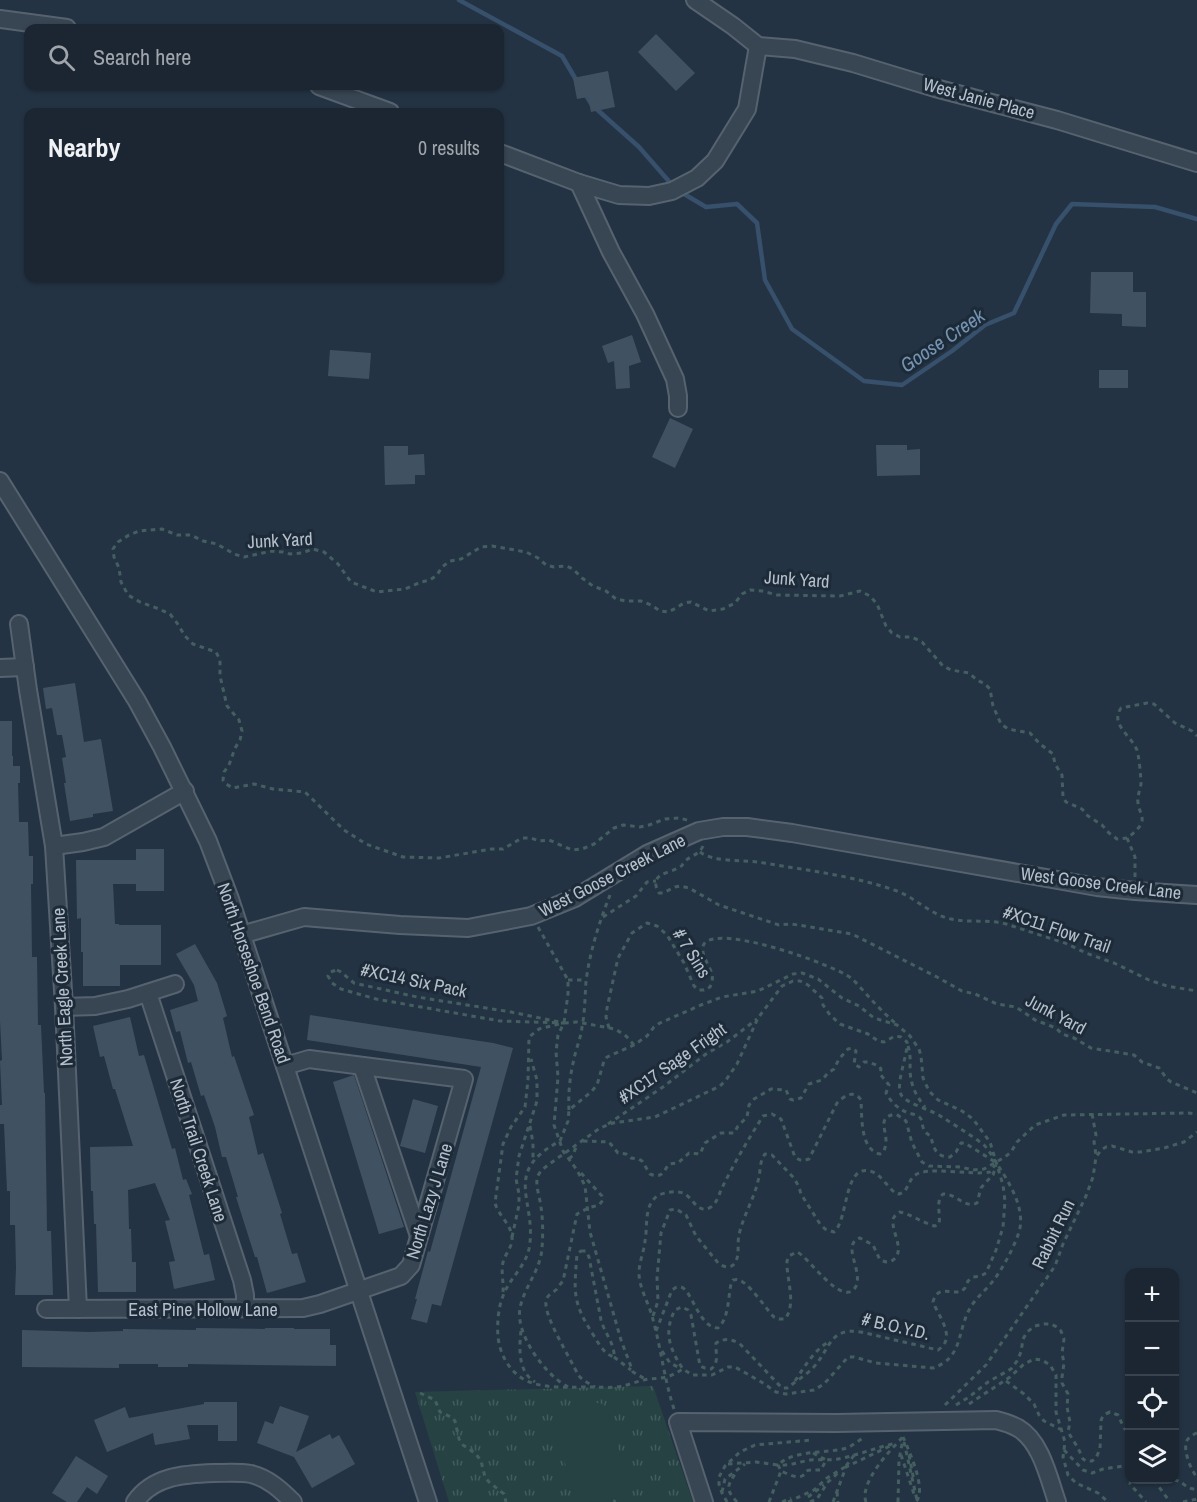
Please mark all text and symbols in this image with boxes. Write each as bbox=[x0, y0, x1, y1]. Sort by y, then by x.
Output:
search box bbox=[24, 24, 504, 90]
icon: search bbox=[45, 41, 78, 74]
text: Search here bbox=[93, 42, 191, 72]
street label: West Janie Place bbox=[920, 71, 1038, 125]
text: Nearby bbox=[48, 130, 120, 165]
text: 0 results bbox=[418, 134, 480, 161]
water label: Goose Creek bbox=[894, 301, 990, 378]
street label: Junk Yard bbox=[247, 526, 313, 554]
street label: Junk Yard bbox=[764, 564, 830, 594]
street label: West Goose Creek Lane bbox=[534, 827, 690, 923]
street label: West Goose Creek Lane bbox=[1019, 861, 1183, 905]
street label: North Horseshoe Bend Road bbox=[211, 879, 297, 1067]
street label: #XC11 Flow Trail bbox=[1000, 899, 1114, 959]
street label: North Eagle Creek Lane bbox=[45, 907, 79, 1067]
street label: # 7 Sins bbox=[667, 923, 717, 983]
street label: #XC14 Six Pack bbox=[359, 957, 470, 1004]
street label: Junk Yard bbox=[1021, 988, 1091, 1040]
street label: #XC17 Sage Fright bbox=[613, 1017, 731, 1109]
street label: North Trail Creek Lane bbox=[164, 1075, 234, 1225]
street label: North Lazy J Lane bbox=[400, 1140, 458, 1262]
street label: Rabbit Run bbox=[1025, 1195, 1081, 1273]
map controls bbox=[1125, 1268, 1179, 1484]
button: + bbox=[1125, 1268, 1179, 1322]
street label: East Pine Hollow Lane bbox=[128, 1297, 278, 1322]
street label: # B.O.Y.D. bbox=[860, 1306, 932, 1346]
button: − bbox=[1125, 1322, 1179, 1376]
button: locate bbox=[1125, 1376, 1179, 1430]
button: layers bbox=[1125, 1430, 1179, 1484]

